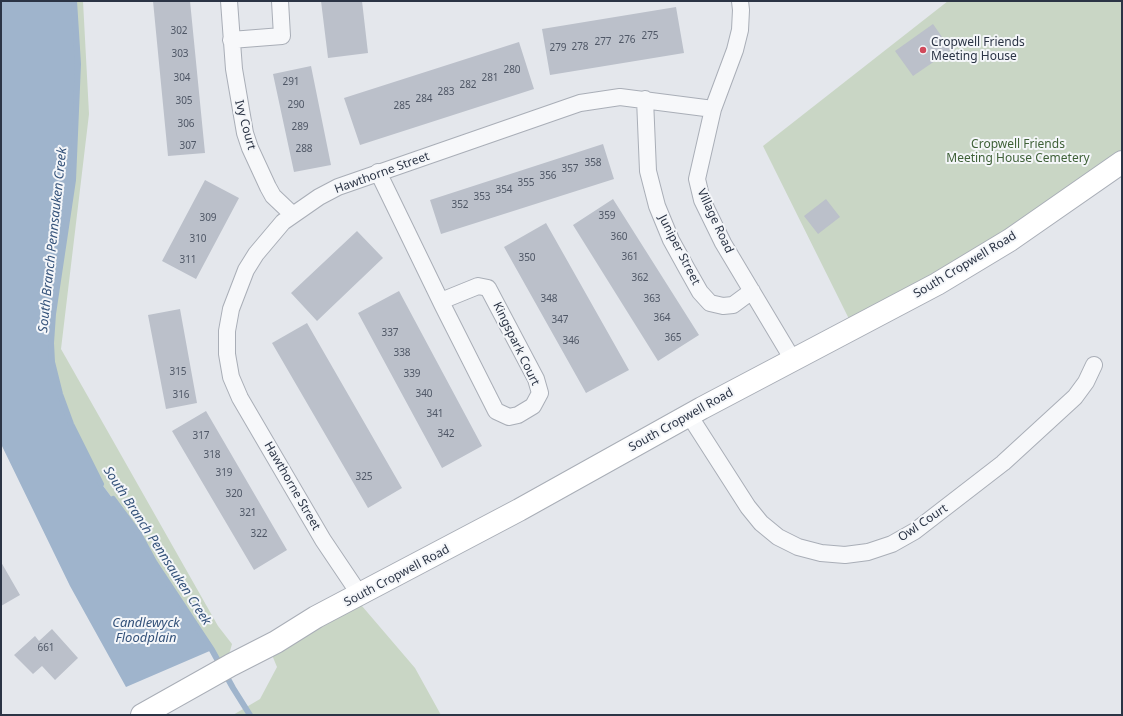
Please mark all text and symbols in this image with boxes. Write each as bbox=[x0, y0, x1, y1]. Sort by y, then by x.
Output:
house number: 302 bbox=[170, 25, 188, 37]
house number: 275 bbox=[641, 30, 659, 42]
house number: 276 bbox=[618, 34, 636, 46]
house number: 277 bbox=[594, 36, 612, 48]
place label: Cropwell Friends Meeting House bbox=[931, 36, 1025, 64]
house number: 278 bbox=[571, 41, 589, 53]
house number: 279 bbox=[549, 42, 567, 54]
marker: Cropwell Friends Meeting House bbox=[918, 45, 928, 55]
house number: 303 bbox=[171, 48, 189, 60]
house number: 280 bbox=[503, 64, 521, 76]
house number: 304 bbox=[173, 72, 191, 84]
house number: 281 bbox=[481, 72, 499, 84]
house number: 291 bbox=[282, 76, 300, 88]
house number: 282 bbox=[459, 79, 477, 91]
house number: 283 bbox=[437, 86, 455, 98]
house number: 284 bbox=[415, 93, 433, 105]
house number: 305 bbox=[175, 95, 193, 107]
street label: Ivy Court bbox=[231, 99, 259, 151]
house number: 290 bbox=[287, 99, 305, 111]
house number: 285 bbox=[393, 100, 411, 112]
house number: 306 bbox=[177, 118, 195, 130]
house number: 289 bbox=[291, 121, 309, 133]
park label: Cropwell Friends Meeting House Cemetery bbox=[946, 138, 1090, 166]
house number: 307 bbox=[179, 140, 197, 152]
house number: 288 bbox=[295, 143, 313, 155]
water label: South Branch Pennsauken Creek bbox=[36, 147, 70, 333]
street label: Hawthorne Street bbox=[333, 149, 431, 197]
house number: 358 bbox=[584, 157, 602, 169]
house number: 357 bbox=[561, 163, 579, 175]
house number: 356 bbox=[539, 170, 557, 182]
house number: 355 bbox=[517, 177, 535, 189]
house number: 354 bbox=[495, 184, 513, 196]
street label: Village Road bbox=[694, 187, 736, 255]
house number: 353 bbox=[473, 191, 491, 203]
house number: 352 bbox=[451, 199, 469, 211]
house number: 359 bbox=[598, 210, 616, 222]
house number: 309 bbox=[199, 212, 217, 224]
street label: Juniper Street bbox=[655, 212, 703, 288]
street label: South Cropwell Road bbox=[911, 229, 1019, 301]
house number: 360 bbox=[610, 231, 628, 243]
house number: 310 bbox=[189, 233, 207, 245]
house number: 361 bbox=[621, 251, 639, 263]
house number: 350 bbox=[518, 252, 536, 264]
house number: 311 bbox=[179, 254, 197, 266]
house number: 362 bbox=[631, 272, 649, 284]
house number: 348 bbox=[540, 293, 558, 305]
house number: 363 bbox=[643, 293, 661, 305]
street label: Kingspark Court bbox=[490, 300, 542, 388]
house number: 364 bbox=[653, 312, 671, 324]
house number: 347 bbox=[551, 314, 569, 326]
house number: 337 bbox=[381, 327, 399, 339]
house number: 365 bbox=[664, 332, 682, 344]
house number: 346 bbox=[562, 335, 580, 347]
house number: 338 bbox=[393, 347, 411, 359]
house number: 315 bbox=[169, 366, 187, 378]
house number: 339 bbox=[403, 368, 421, 380]
street label: South Cropwell Road bbox=[626, 385, 736, 455]
house number: 340 bbox=[415, 388, 433, 400]
house number: 316 bbox=[172, 389, 190, 401]
house number: 341 bbox=[426, 408, 444, 420]
house number: 342 bbox=[437, 428, 455, 440]
house number: 317 bbox=[192, 430, 210, 442]
street label: Hawthorne Street bbox=[261, 439, 323, 533]
house number: 318 bbox=[203, 449, 221, 461]
water label: South Branch Pennsauken Creek bbox=[100, 464, 214, 628]
house number: 319 bbox=[215, 467, 233, 479]
house number: 325 bbox=[355, 471, 373, 483]
house number: 320 bbox=[225, 488, 243, 500]
street label: Owl Court bbox=[896, 501, 950, 545]
house number: 321 bbox=[239, 507, 257, 519]
house number: 322 bbox=[250, 528, 268, 540]
street label: South Cropwell Road bbox=[342, 542, 452, 610]
water label: Candlewyck Floodplain bbox=[112, 615, 180, 646]
house number: 661 bbox=[37, 642, 55, 654]

